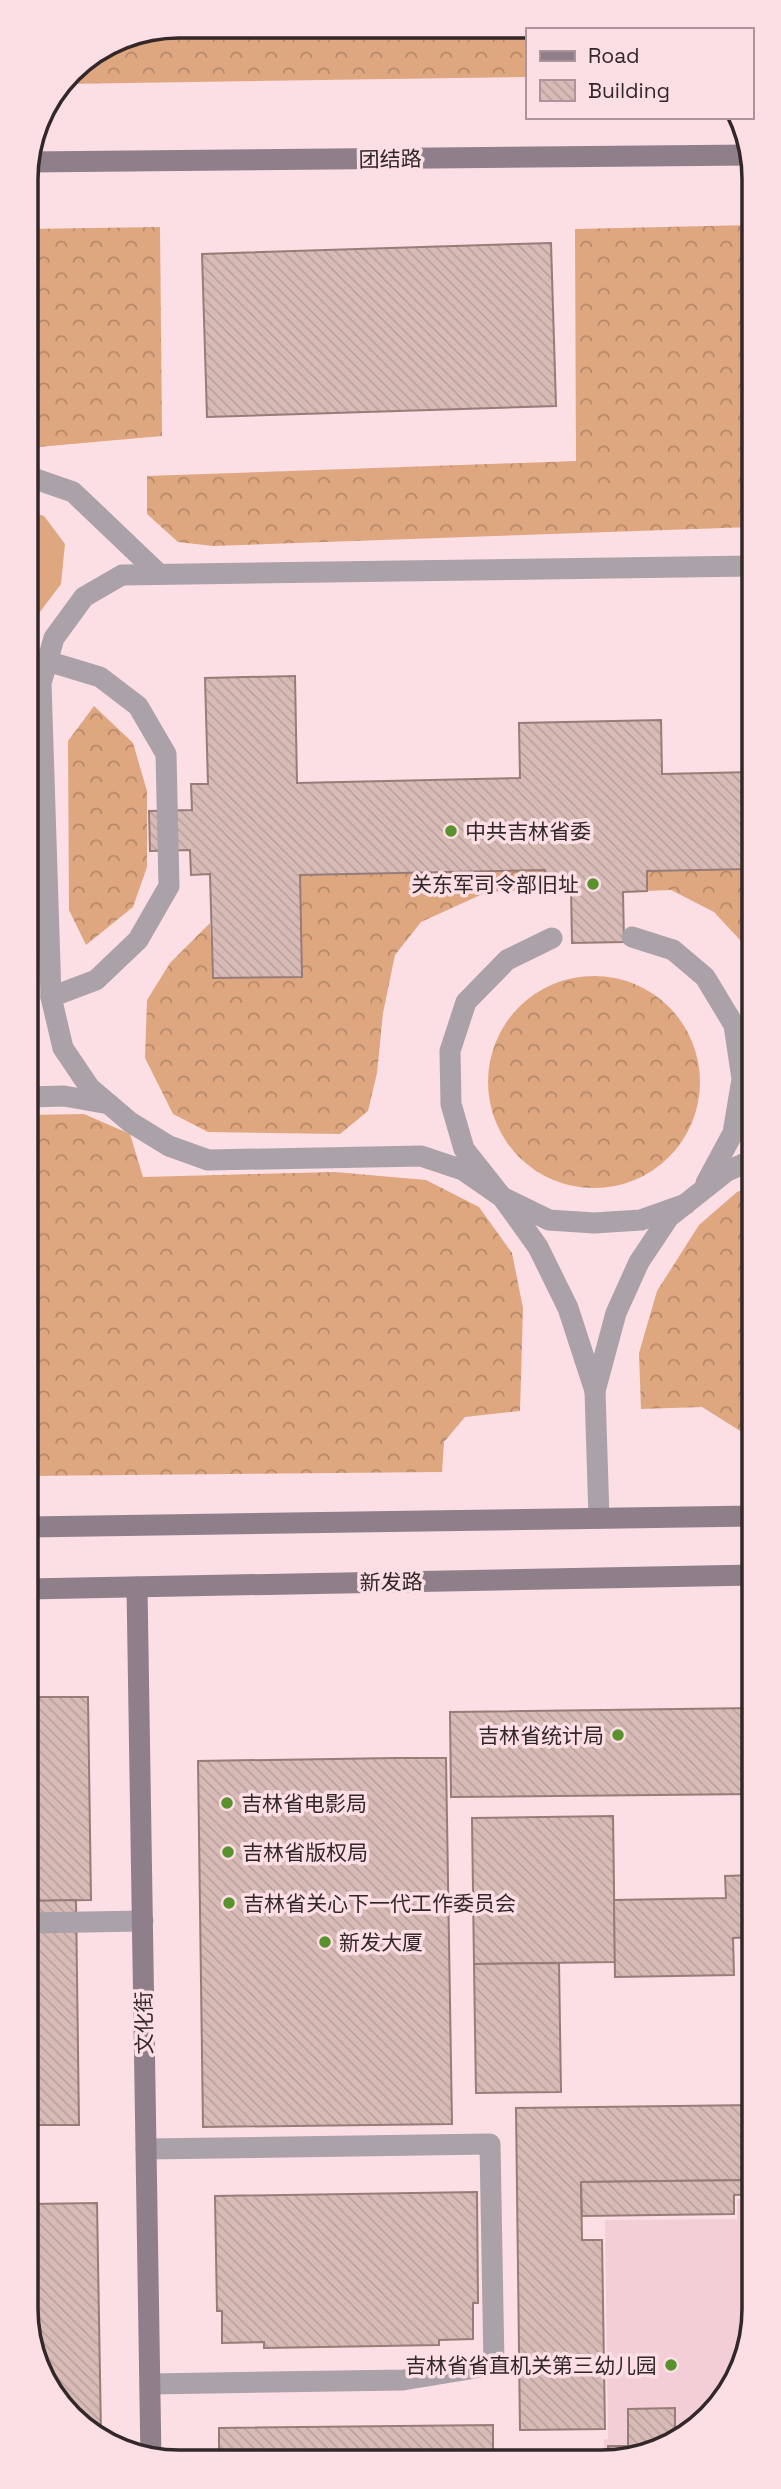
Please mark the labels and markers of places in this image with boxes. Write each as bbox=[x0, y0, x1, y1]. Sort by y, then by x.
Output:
place label: 中共吉林省委 bbox=[465, 818, 591, 845]
marker: 中共吉林省委 bbox=[443, 823, 459, 839]
place label: 关东军司令部旧址 bbox=[411, 871, 579, 898]
marker: 关东军司令部旧址 bbox=[585, 876, 601, 892]
place label: 吉林省统计局 bbox=[478, 1722, 604, 1749]
marker: 吉林省统计局 bbox=[610, 1727, 626, 1743]
place label: 吉林省电影局 bbox=[241, 1790, 367, 1817]
marker: 吉林省电影局 bbox=[219, 1795, 235, 1811]
place label: 吉林省版权局 bbox=[242, 1839, 368, 1866]
marker: 吉林省版权局 bbox=[220, 1844, 236, 1860]
place label: 吉林省关心下一代工作委员会 bbox=[243, 1890, 516, 1917]
marker: 吉林省关心下一代工作委员会 bbox=[221, 1895, 237, 1911]
place label: 新发大厦 bbox=[339, 1929, 423, 1956]
marker: 新发大厦 bbox=[317, 1934, 333, 1950]
place label: 吉林省省直机关第三幼儿园 bbox=[405, 2352, 657, 2379]
marker: 吉林省省直机关第三幼儿园 bbox=[663, 2357, 679, 2373]

